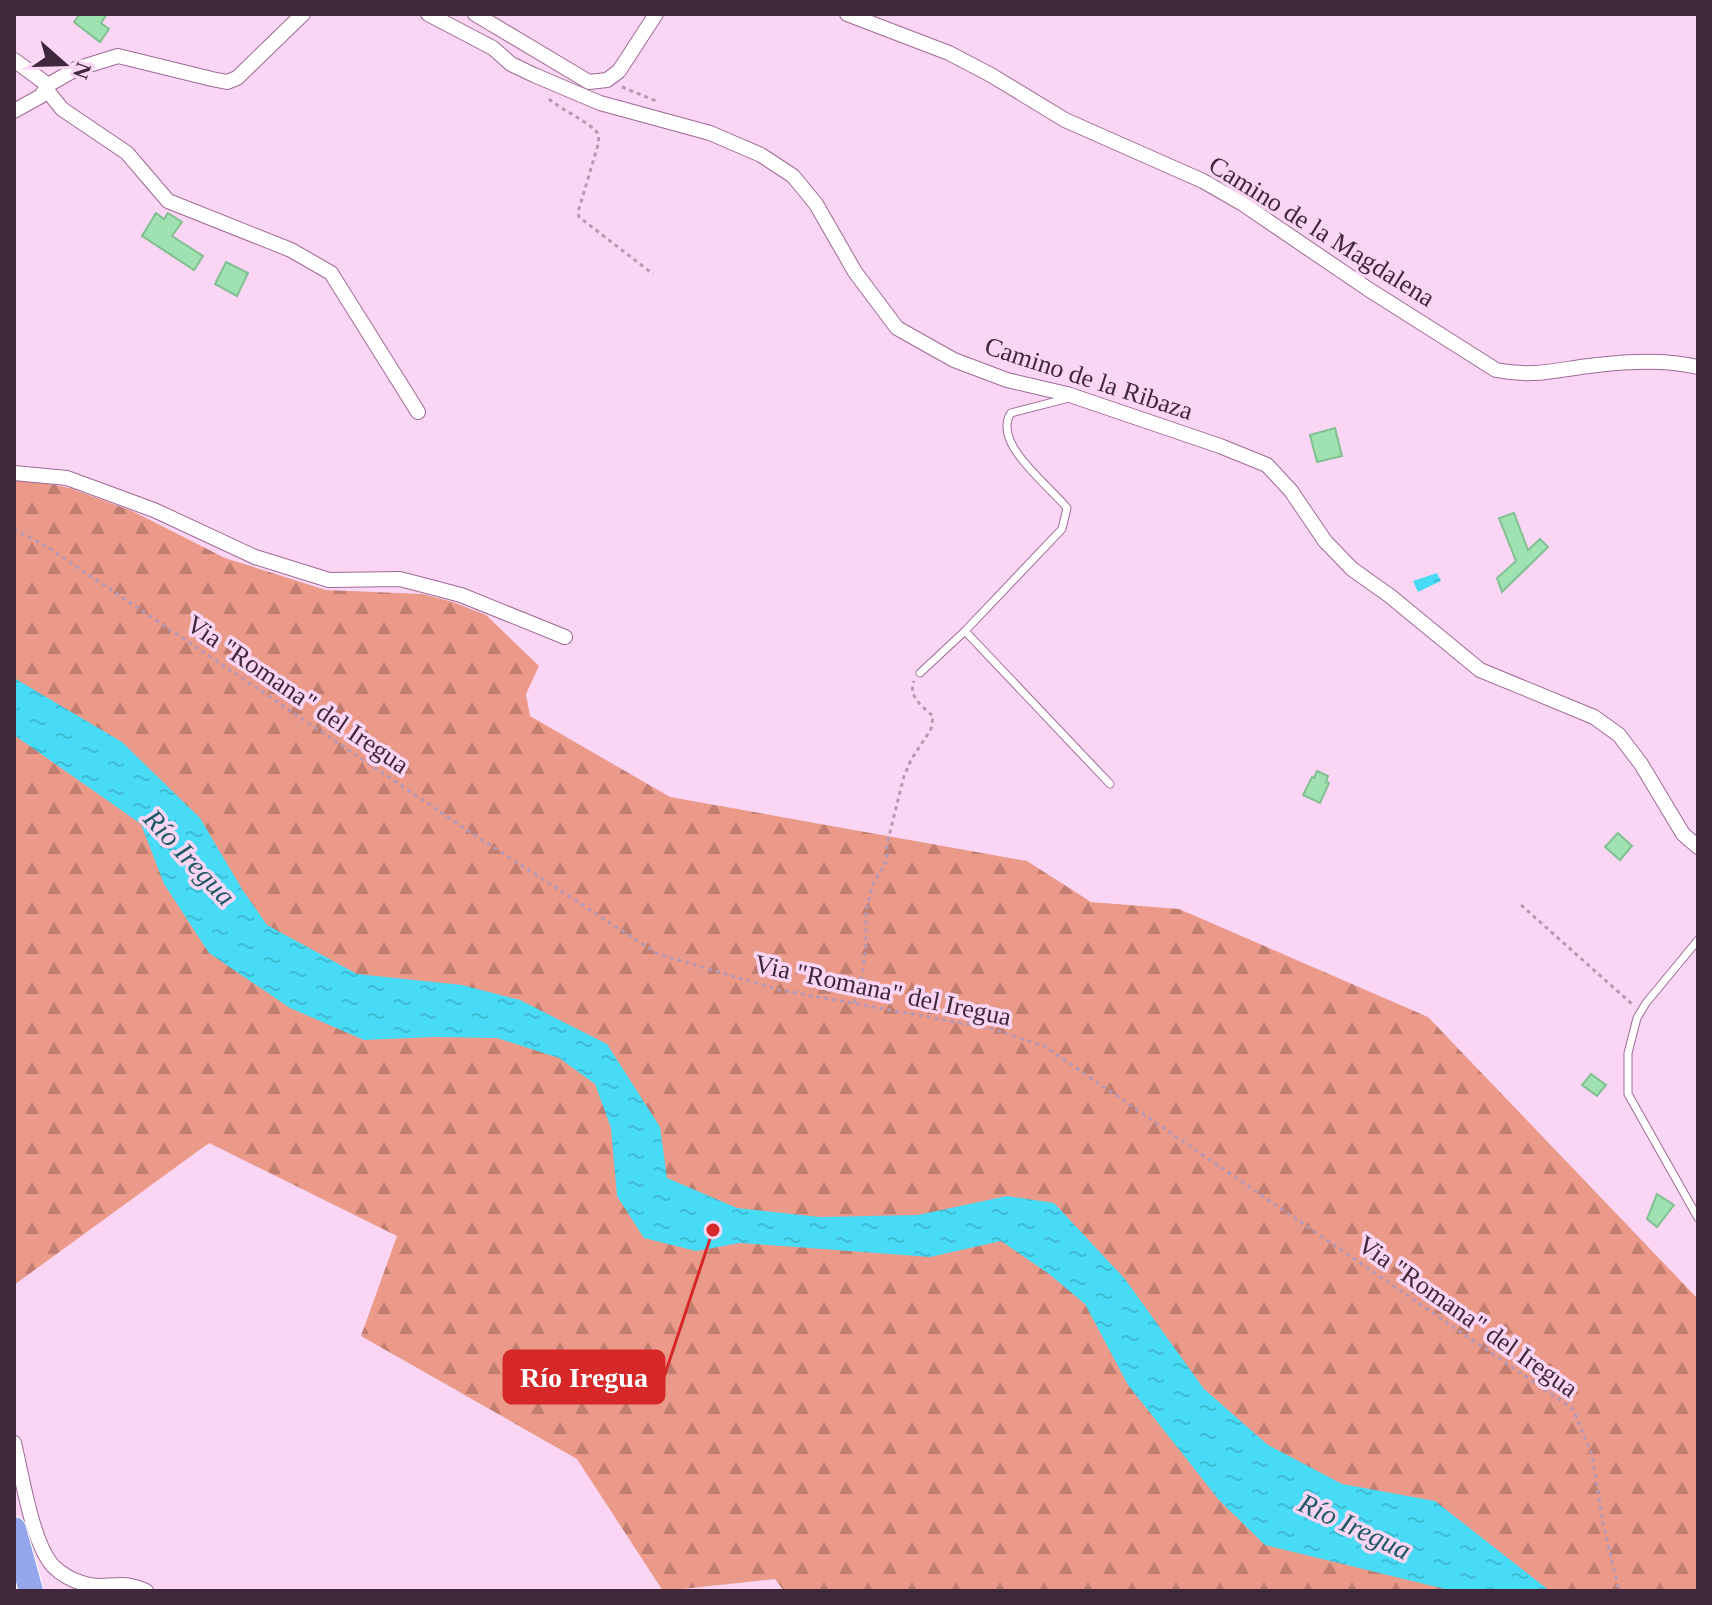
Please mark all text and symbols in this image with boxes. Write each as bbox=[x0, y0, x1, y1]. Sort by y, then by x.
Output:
north arrow bbox=[24, 24, 104, 104]
text: N bbox=[68, 59, 97, 83]
street label: Camino de la Magdalena bbox=[1204, 150, 1440, 313]
street label: Camino de la Ribaza bbox=[981, 331, 1197, 426]
street label: Via "Romana" del Iregua bbox=[181, 609, 415, 780]
water label: Río Iregua bbox=[137, 802, 242, 912]
street label: Via "Romana" del Iregua bbox=[752, 949, 1014, 1032]
street label: Via "Romana" del Iregua bbox=[1352, 1230, 1584, 1404]
callout: Río Iregua bbox=[504, 1351, 664, 1403]
text: Río Iregua bbox=[520, 1362, 648, 1393]
water label: Río Iregua bbox=[1293, 1487, 1415, 1566]

